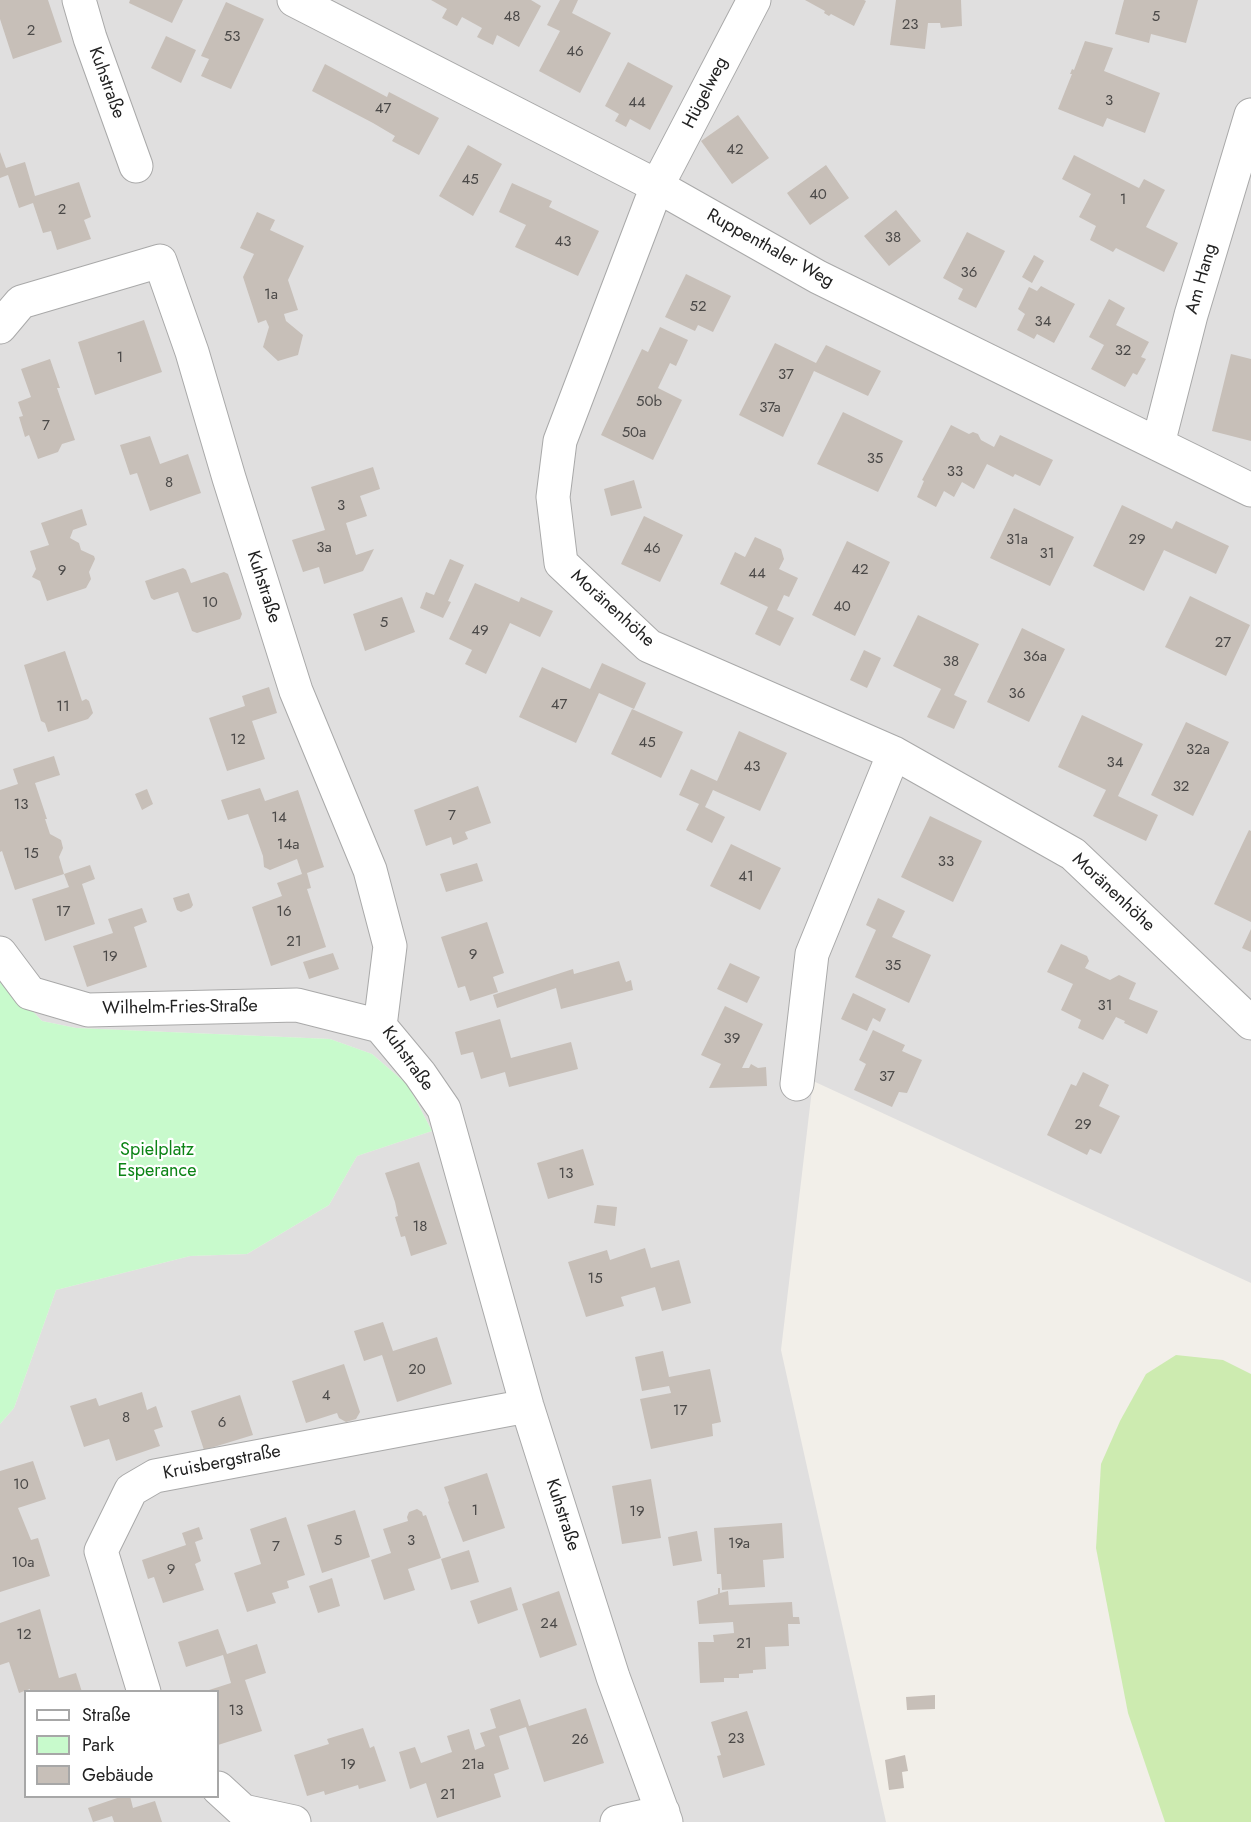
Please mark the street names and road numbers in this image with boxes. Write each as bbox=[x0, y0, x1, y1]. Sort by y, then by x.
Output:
street label: Kuhstraße bbox=[83, 44, 129, 122]
street label: Hügelweg bbox=[679, 54, 733, 132]
street label: Ruppenthaler Weg bbox=[703, 205, 837, 293]
street label: Am Hang bbox=[1182, 241, 1222, 317]
street label: Kuhstraße bbox=[241, 548, 285, 626]
street label: Moränenhöhe bbox=[566, 566, 658, 652]
street label: Moränenhöhe bbox=[1067, 849, 1159, 937]
street label: Wilhelm-Fries-Straße bbox=[102, 996, 258, 1020]
street label: Kuhstraße bbox=[376, 1023, 438, 1095]
street label: Kruisbergstraße bbox=[161, 1441, 283, 1485]
street label: Kuhstraße bbox=[540, 1476, 584, 1554]

